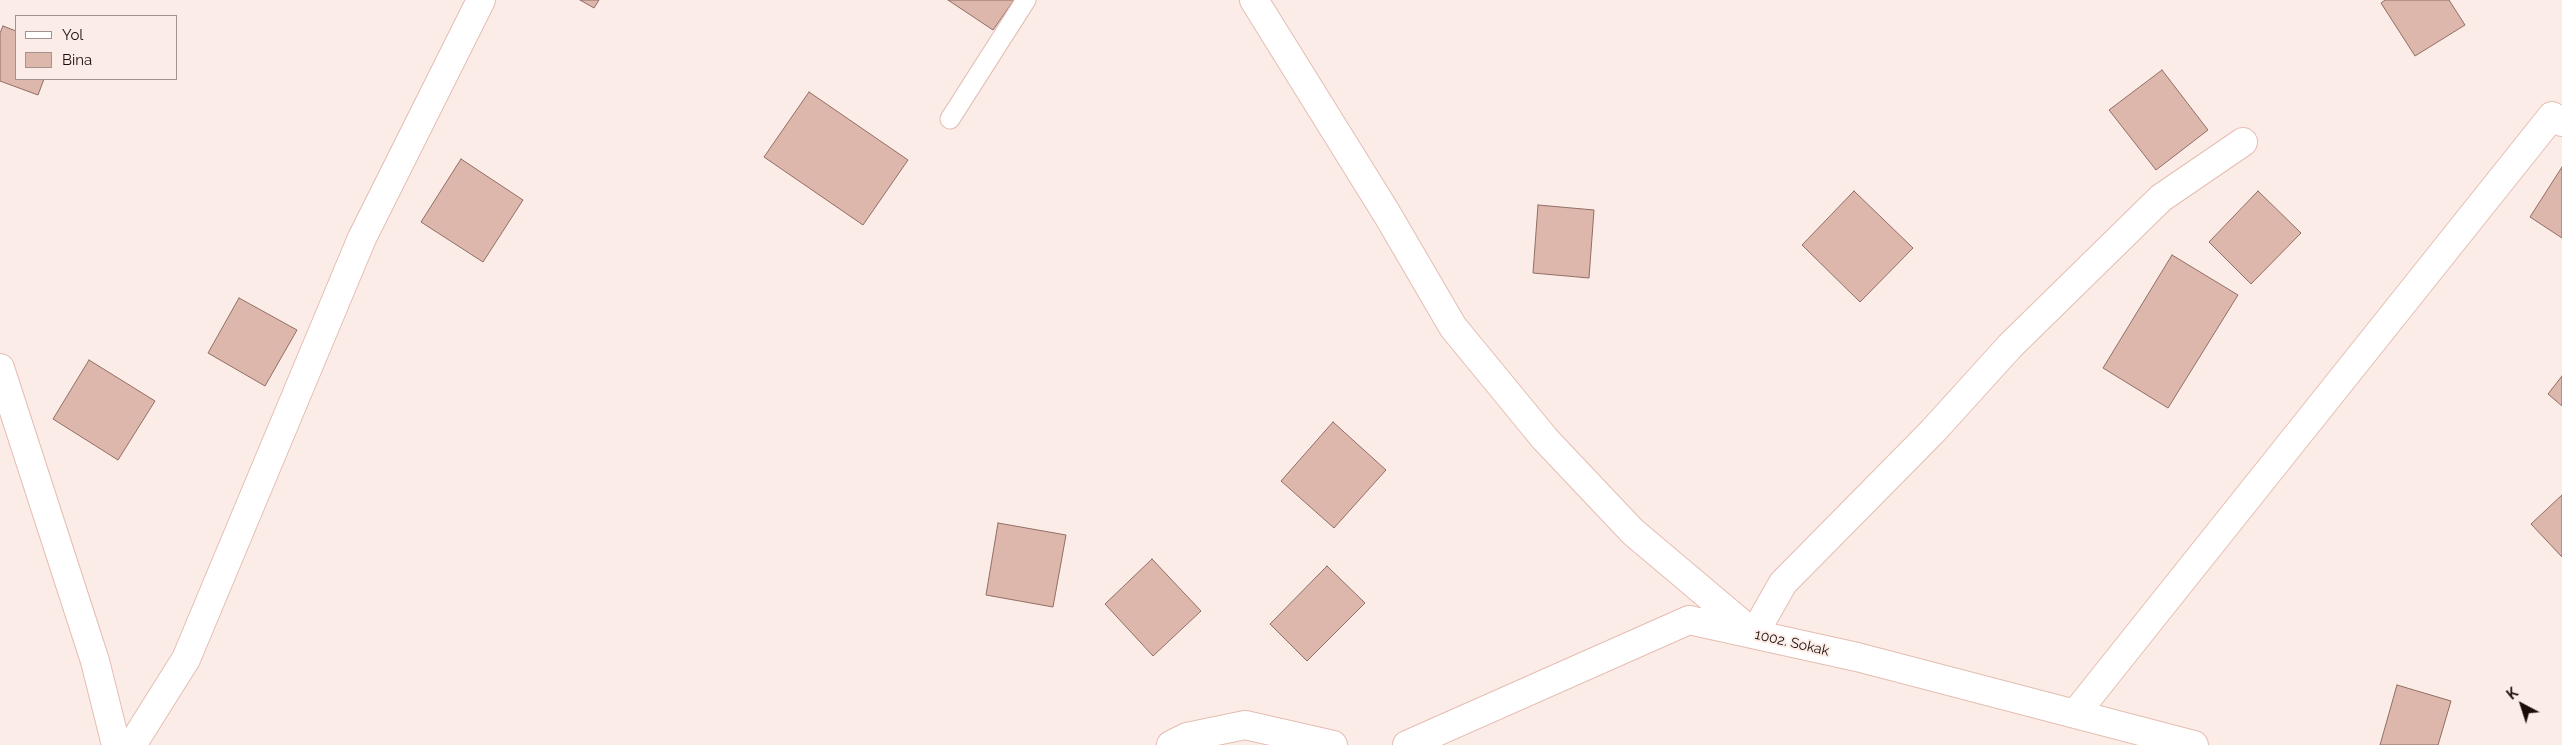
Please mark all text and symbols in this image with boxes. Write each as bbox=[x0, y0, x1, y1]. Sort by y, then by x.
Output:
legend bbox=[15, 15, 178, 80]
text: Yol bbox=[62, 26, 83, 44]
text: Bina bbox=[62, 51, 92, 69]
street label: 1002. Sokak bbox=[1753, 626, 1831, 660]
north arrow bbox=[2497, 680, 2547, 730]
text: K bbox=[2504, 684, 2521, 703]

